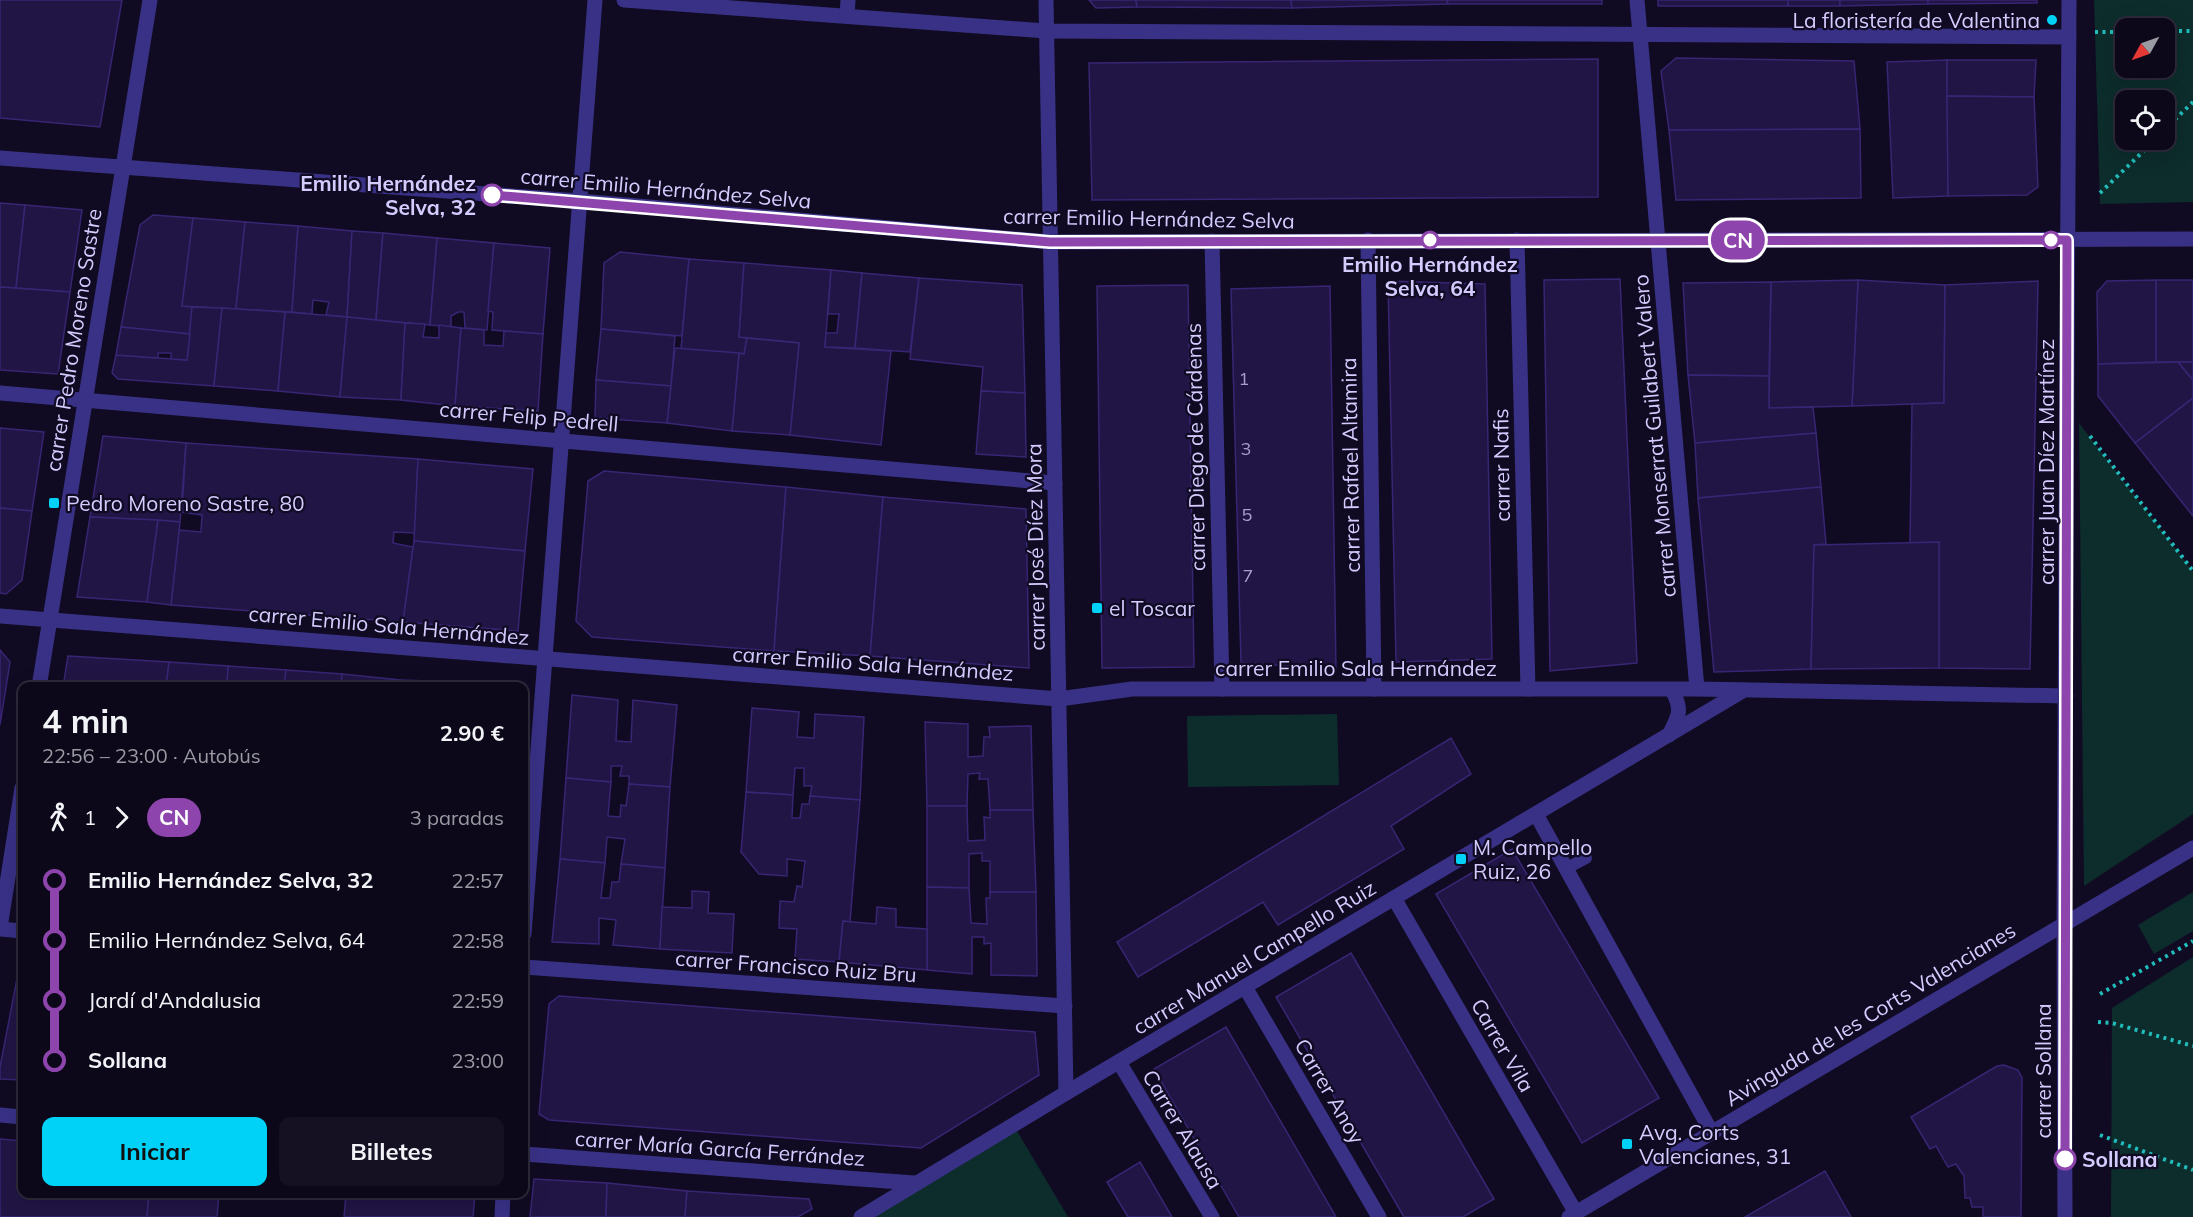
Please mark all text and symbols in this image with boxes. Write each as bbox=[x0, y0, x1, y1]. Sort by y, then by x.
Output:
place label: La floristería de Valentina bbox=[1793, 7, 2040, 33]
marker: La floristería de Valentina bbox=[2045, 13, 2059, 27]
north arrow bbox=[2115, 18, 2175, 78]
map controls bbox=[2115, 18, 2175, 150]
button: locate bbox=[2115, 90, 2175, 150]
street label: carrer Emilio Hernández Selva bbox=[520, 162, 812, 214]
place label: Emilio Hernández Selva, 32 bbox=[300, 170, 476, 220]
marker: Emilio Hernández Selva, 32 bbox=[481, 184, 503, 206]
street label: carrer Emilio Hernández Selva bbox=[1003, 202, 1295, 234]
street label: carrer Pedro Moreno Sastre bbox=[39, 207, 107, 473]
line badge: CN bbox=[1711, 220, 1765, 260]
text: CN bbox=[1723, 227, 1753, 253]
marker: Emilio Hernández Selva, 64 bbox=[1421, 231, 1439, 249]
unlabelled marker bbox=[2042, 231, 2060, 249]
place label: Emilio Hernández Selva, 64 bbox=[1342, 251, 1518, 301]
street label: carrer Monserrat Guilabert Valero bbox=[1627, 273, 1681, 599]
street label: carrer Diego de Cárdenas bbox=[1180, 323, 1210, 571]
street label: carrer Juan Díez Martínez bbox=[2033, 339, 2059, 585]
street label: carrer Rafael Altamira bbox=[1335, 357, 1365, 573]
house number: 1 bbox=[1239, 367, 1249, 390]
street label: carrer Felip Pedrell bbox=[438, 395, 620, 437]
street label: carrer Nafis bbox=[1487, 408, 1515, 522]
house number: 3 bbox=[1241, 437, 1251, 460]
street label: carrer José Díez Mora bbox=[1020, 443, 1050, 651]
place label: Pedro Moreno Sastre, 80 bbox=[66, 490, 305, 516]
marker: Pedro Moreno Sastre, 80 bbox=[47, 496, 61, 510]
house number: 5 bbox=[1242, 503, 1253, 526]
house number: 7 bbox=[1243, 564, 1253, 587]
place label: el Toscar bbox=[1109, 595, 1195, 621]
street label: carrer Emilio Sala Hernández bbox=[248, 600, 530, 650]
marker: el Toscar bbox=[1090, 601, 1104, 615]
street label: carrer Emilio Sala Hernández bbox=[732, 640, 1014, 686]
street label: carrer Emilio Sala Hernández bbox=[1215, 655, 1497, 681]
text: 4 min bbox=[42, 700, 129, 741]
text: 2.90 € bbox=[440, 719, 504, 747]
text: 22:56 – 23:00 · Autobús bbox=[42, 743, 261, 768]
icon: walk bbox=[42, 801, 75, 834]
icon: forward bbox=[105, 801, 138, 834]
text: CN bbox=[159, 804, 189, 830]
text: 1 bbox=[84, 805, 96, 830]
text: 3 paradas bbox=[410, 805, 504, 830]
place label: M. Campello Ruiz, 26 bbox=[1473, 834, 1592, 884]
marker: M. Campello Ruiz, 26 bbox=[1454, 852, 1468, 866]
text: Emilio Hernández Selva, 32 bbox=[88, 866, 373, 894]
text: 22:57 bbox=[451, 868, 504, 893]
street label: carrer Manuel Campello Ruiz bbox=[1128, 874, 1380, 1040]
street label: Avinguda de les Corts Valencianes bbox=[1720, 917, 2020, 1111]
text: Emilio Hernández Selva, 64 bbox=[88, 926, 365, 954]
text: 22:58 bbox=[451, 928, 504, 953]
street label: carrer Francisco Ruiz Bru bbox=[674, 945, 918, 987]
text: Jardí d'Andalusia bbox=[88, 986, 261, 1014]
text: 22:59 bbox=[451, 988, 504, 1013]
street label: Carrer Vila bbox=[1466, 994, 1540, 1096]
street label: carrer Sollana bbox=[2030, 1003, 2056, 1139]
street label: Carrer Anoy bbox=[1289, 1034, 1371, 1148]
text: Sollana bbox=[88, 1046, 167, 1074]
text: 23:00 bbox=[451, 1048, 504, 1073]
street label: Carrer Alausa bbox=[1137, 1065, 1229, 1193]
button: Iniciar bbox=[42, 1117, 267, 1186]
button: Billetes bbox=[279, 1117, 504, 1186]
place label: Avg. Corts Valencianes, 31 bbox=[1639, 1119, 1791, 1169]
street label: carrer María García Ferrández bbox=[574, 1125, 866, 1171]
marker: Avg. Corts Valencianes, 31 bbox=[1620, 1137, 1634, 1151]
place label: Sollana bbox=[2082, 1146, 2158, 1172]
marker: Sollana bbox=[2054, 1148, 2076, 1170]

